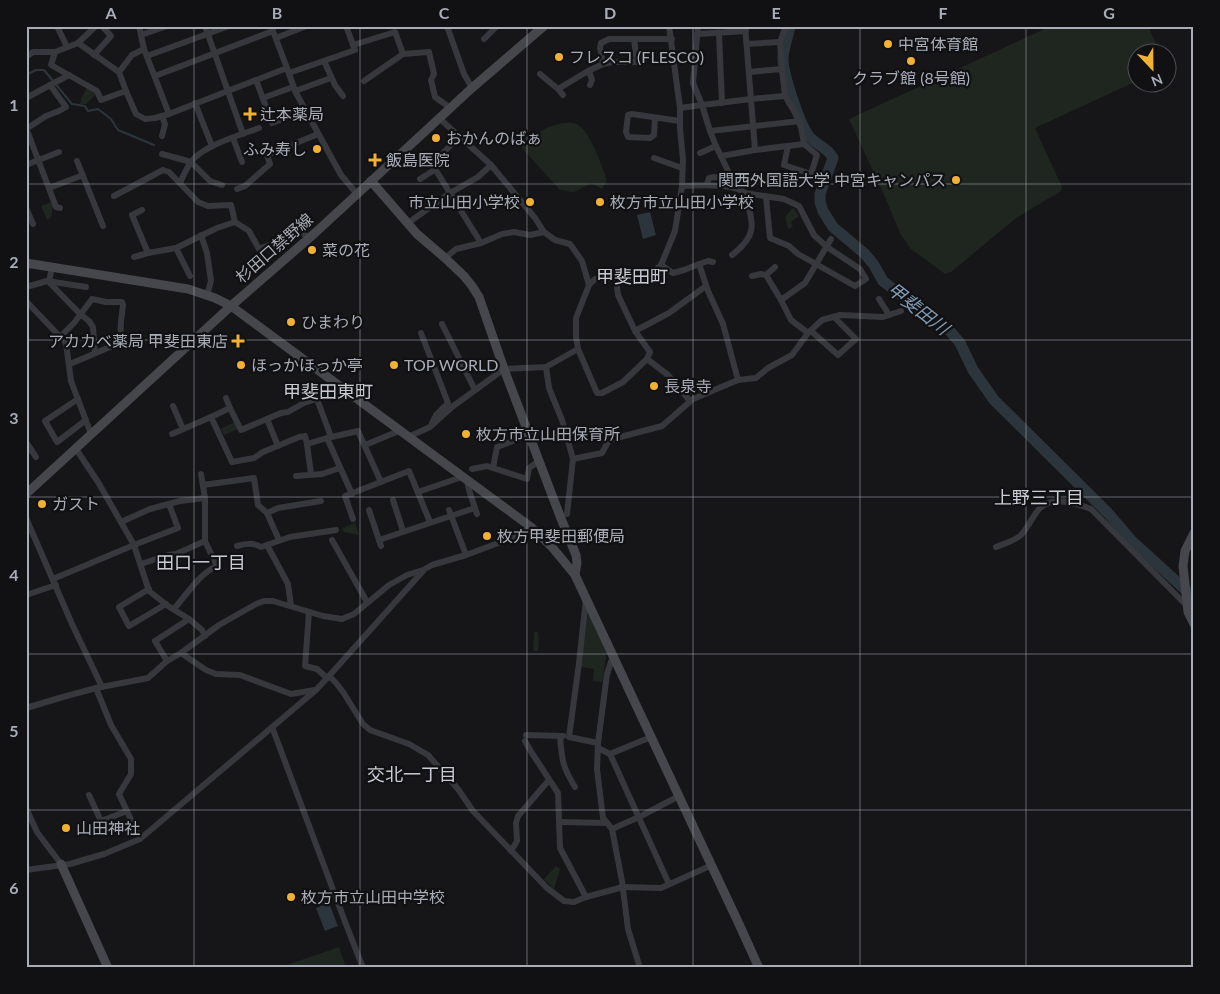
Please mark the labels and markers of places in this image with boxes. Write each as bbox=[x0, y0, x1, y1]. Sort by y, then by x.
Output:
place label: 中宮体育館 bbox=[898, 34, 978, 53]
marker: 中宮体育館 bbox=[882, 38, 894, 50]
place label: フレスコ (FLESCO) bbox=[569, 47, 704, 66]
marker: フレスコ (FLESCO) bbox=[553, 51, 565, 63]
marker: クラブ館 (8号館) bbox=[905, 55, 917, 67]
place label: クラブ館 (8号館) bbox=[852, 68, 970, 87]
place label: 辻本薬局 bbox=[260, 104, 324, 123]
marker: 辻本薬局 bbox=[244, 108, 256, 120]
place label: おかんのばぁ bbox=[446, 128, 542, 147]
marker: おかんのばぁ bbox=[430, 132, 442, 144]
place label: ふみ寿し bbox=[243, 139, 307, 158]
marker: ふみ寿し bbox=[311, 143, 323, 155]
place label: 飯島医院 bbox=[386, 150, 450, 169]
marker: 飯島医院 bbox=[368, 153, 382, 167]
place label: 関西外国語大学 中宮キャンパス bbox=[718, 170, 946, 189]
marker: 関西外国語大学 中宮キャンパス bbox=[950, 174, 962, 186]
place label: 市立山田小学校 bbox=[408, 192, 520, 211]
place label: 枚方市立山田小学校 bbox=[610, 192, 754, 211]
marker: 市立山田小学校 bbox=[524, 196, 536, 208]
marker: 枚方市立山田小学校 bbox=[594, 196, 606, 208]
place label: 菜の花 bbox=[322, 240, 370, 259]
marker: 菜の花 bbox=[306, 244, 318, 256]
place label: ひまわり bbox=[301, 312, 365, 331]
marker: ひまわり bbox=[285, 316, 297, 328]
place label: アカカベ薬局 甲斐田東店 bbox=[48, 331, 228, 350]
marker: アカカベ薬局 甲斐田東店 bbox=[232, 335, 244, 347]
place label: ほっかほっか亭 bbox=[251, 355, 363, 374]
place label: TOP WORLD bbox=[404, 355, 498, 374]
marker: ほっかほっか亭 bbox=[235, 359, 247, 371]
marker: TOP WORLD bbox=[388, 359, 400, 371]
place label: 長泉寺 bbox=[664, 376, 712, 395]
marker: 長泉寺 bbox=[648, 380, 660, 392]
place label: 枚方市立山田保育所 bbox=[476, 424, 620, 443]
marker: 枚方市立山田保育所 bbox=[460, 428, 472, 440]
place label: ガスト bbox=[52, 494, 100, 513]
marker: ガスト bbox=[36, 498, 48, 510]
place label: 枚方甲斐田郵便局 bbox=[497, 526, 625, 545]
marker: 枚方甲斐田郵便局 bbox=[481, 530, 493, 542]
place label: 山田神社 bbox=[76, 818, 140, 837]
marker: 山田神社 bbox=[60, 822, 72, 834]
place label: 枚方市立山田中学校 bbox=[301, 887, 445, 906]
marker: 枚方市立山田中学校 bbox=[285, 891, 297, 903]

